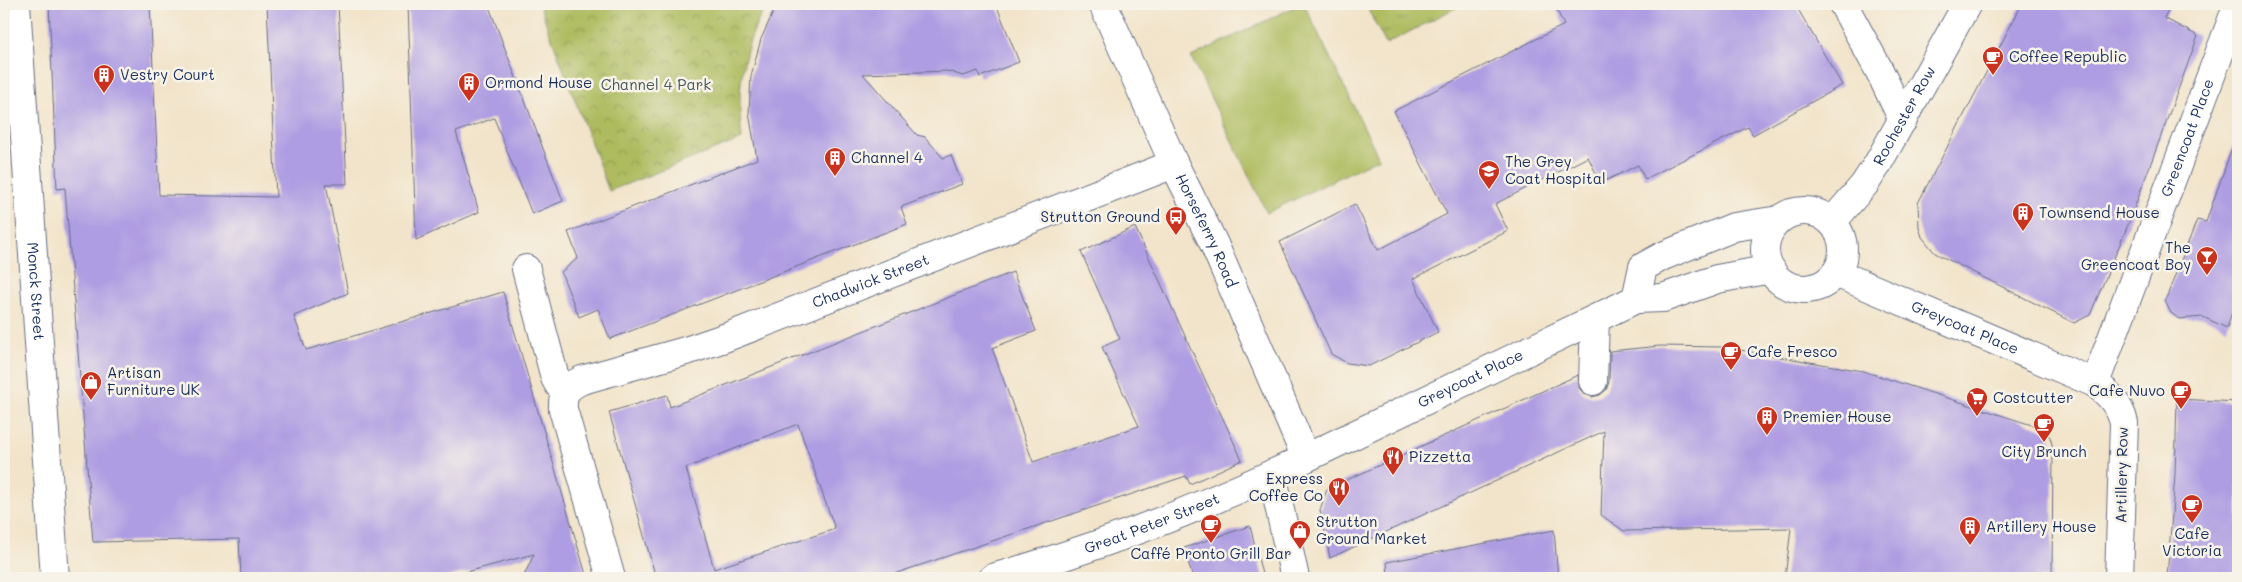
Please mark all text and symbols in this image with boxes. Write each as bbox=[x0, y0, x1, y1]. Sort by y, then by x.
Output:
cafe icon: Coffee Republic bbox=[1981, 45, 2005, 76]
place label: Coffee Republic bbox=[2009, 46, 2127, 66]
street label: Rochester Row bbox=[1868, 62, 1939, 169]
building icon: Vestry Court bbox=[92, 63, 116, 94]
place label: Vestry Court bbox=[120, 64, 215, 84]
building icon: Ormond House bbox=[457, 71, 481, 102]
place label: Ormond House bbox=[485, 72, 592, 92]
park label: Channel 4 Park bbox=[601, 74, 711, 94]
street label: Greencoat Place bbox=[2155, 76, 2218, 199]
building icon: Channel 4 bbox=[823, 146, 847, 177]
place label: Channel 4 bbox=[851, 147, 923, 167]
place label: The Grey Coat Hospital bbox=[1505, 151, 1606, 188]
school or university icon: The Grey Coat Hospital bbox=[1477, 159, 1501, 190]
street label: Horseferry Road bbox=[1171, 170, 1242, 290]
building icon: Townsend House bbox=[2011, 201, 2035, 232]
place label: Townsend House bbox=[2039, 202, 2160, 222]
bus stop icon: Strutton Ground bbox=[1164, 205, 1188, 236]
place label: Strutton Ground bbox=[1040, 206, 1160, 226]
place label: The Greencoat Boy bbox=[2081, 237, 2191, 274]
street label: Monck Street bbox=[23, 241, 50, 341]
bar icon: The Greencoat Boy bbox=[2195, 245, 2219, 276]
street label: Chadwick Street bbox=[809, 249, 932, 312]
street label: Greycoat Place bbox=[1909, 295, 2022, 358]
cafe icon: Cafe Fresco bbox=[1719, 340, 1743, 371]
place label: Cafe Fresco bbox=[1747, 341, 1837, 361]
street label: Greycoat Place bbox=[1414, 344, 1526, 412]
place label: Artisan Furniture UK bbox=[107, 362, 200, 399]
shop icon: Artisan Furniture UK bbox=[79, 370, 103, 401]
cafe icon: Cafe Nuvo bbox=[2169, 379, 2193, 410]
place label: Cafe Nuvo bbox=[2089, 380, 2165, 400]
supermarket icon: Costcutter bbox=[1965, 386, 1989, 417]
place label: Costcutter bbox=[1993, 387, 2074, 407]
building icon: Premier House bbox=[1755, 405, 1779, 436]
place label: Premier House bbox=[1783, 406, 1892, 426]
cafe icon: City Brunch bbox=[2032, 412, 2056, 443]
street label: Artillery Row bbox=[2110, 427, 2132, 523]
place label: City Brunch bbox=[2001, 441, 2087, 461]
restaurant icon: Pizzetta bbox=[1381, 445, 1405, 476]
place label: Pizzetta bbox=[1409, 446, 1471, 466]
place label: Express Coffee Co bbox=[1249, 468, 1323, 505]
restaurant icon: Express Coffee Co bbox=[1327, 476, 1351, 507]
street label: Great Peter Street bbox=[1081, 488, 1222, 557]
cafe icon: Cafe Victoria bbox=[2180, 493, 2204, 524]
place label: Strutton Ground Market bbox=[1316, 511, 1427, 548]
cafe icon: Caffé Pronto Grill Bar bbox=[1199, 513, 1223, 544]
building icon: Artillery House bbox=[1958, 515, 1982, 546]
place label: Artillery House bbox=[1986, 516, 2096, 536]
shop icon: Strutton Ground Market bbox=[1288, 519, 1312, 550]
place label: Cafe Victoria bbox=[2162, 523, 2222, 560]
place label: Caffé Pronto Grill Bar bbox=[1130, 543, 1292, 563]

